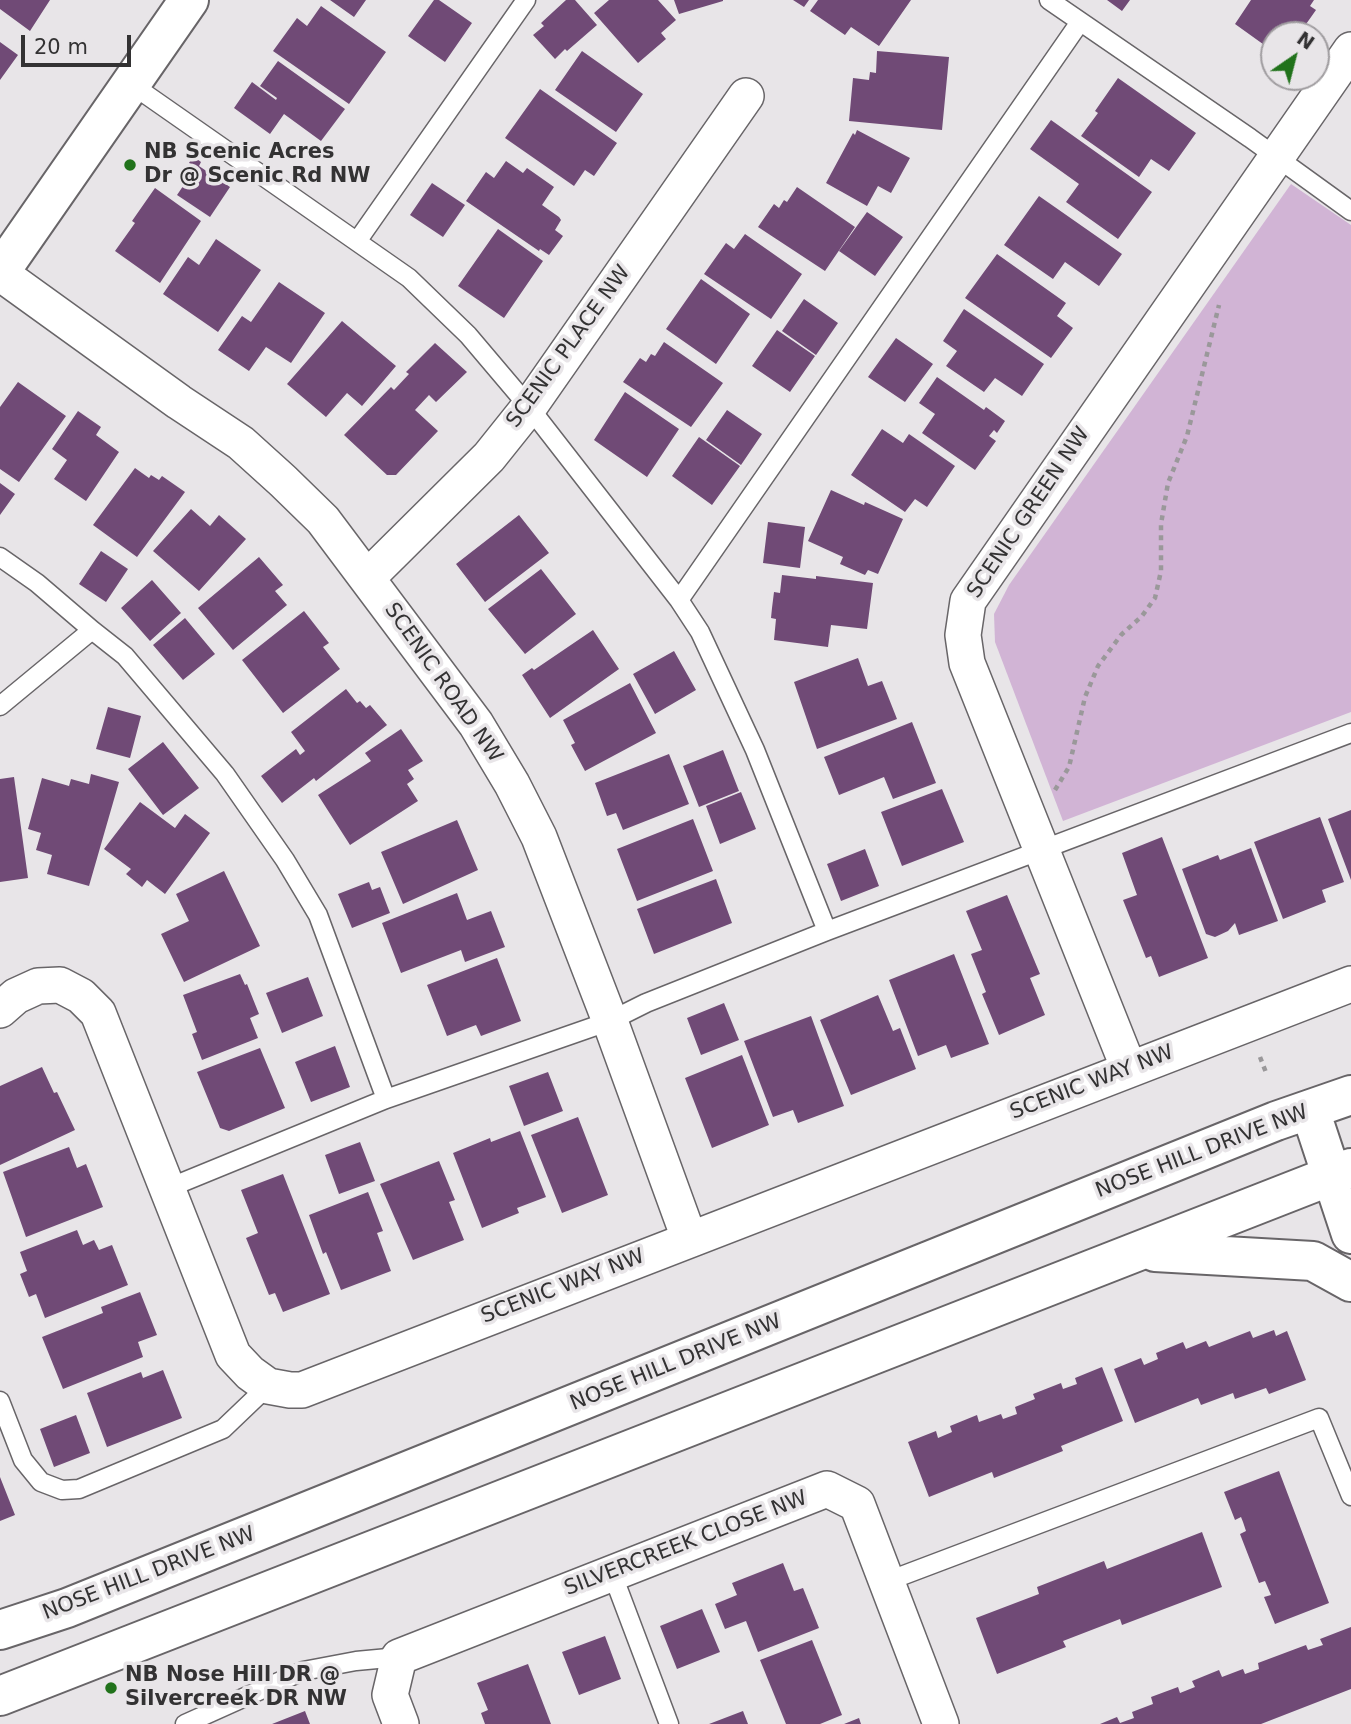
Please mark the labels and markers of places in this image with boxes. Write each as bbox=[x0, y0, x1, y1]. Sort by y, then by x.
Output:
place label: NB Scenic Acres Dr @ Scenic Rd NW bbox=[144, 140, 370, 190]
marker: NB Scenic Acres Dr @ Scenic Rd NW bbox=[122, 157, 138, 173]
place label: NB Nose Hill DR @ Silvercreek DR NW bbox=[125, 1663, 347, 1713]
marker: NB Nose Hill DR @ Silvercreek DR NW bbox=[103, 1680, 119, 1696]

